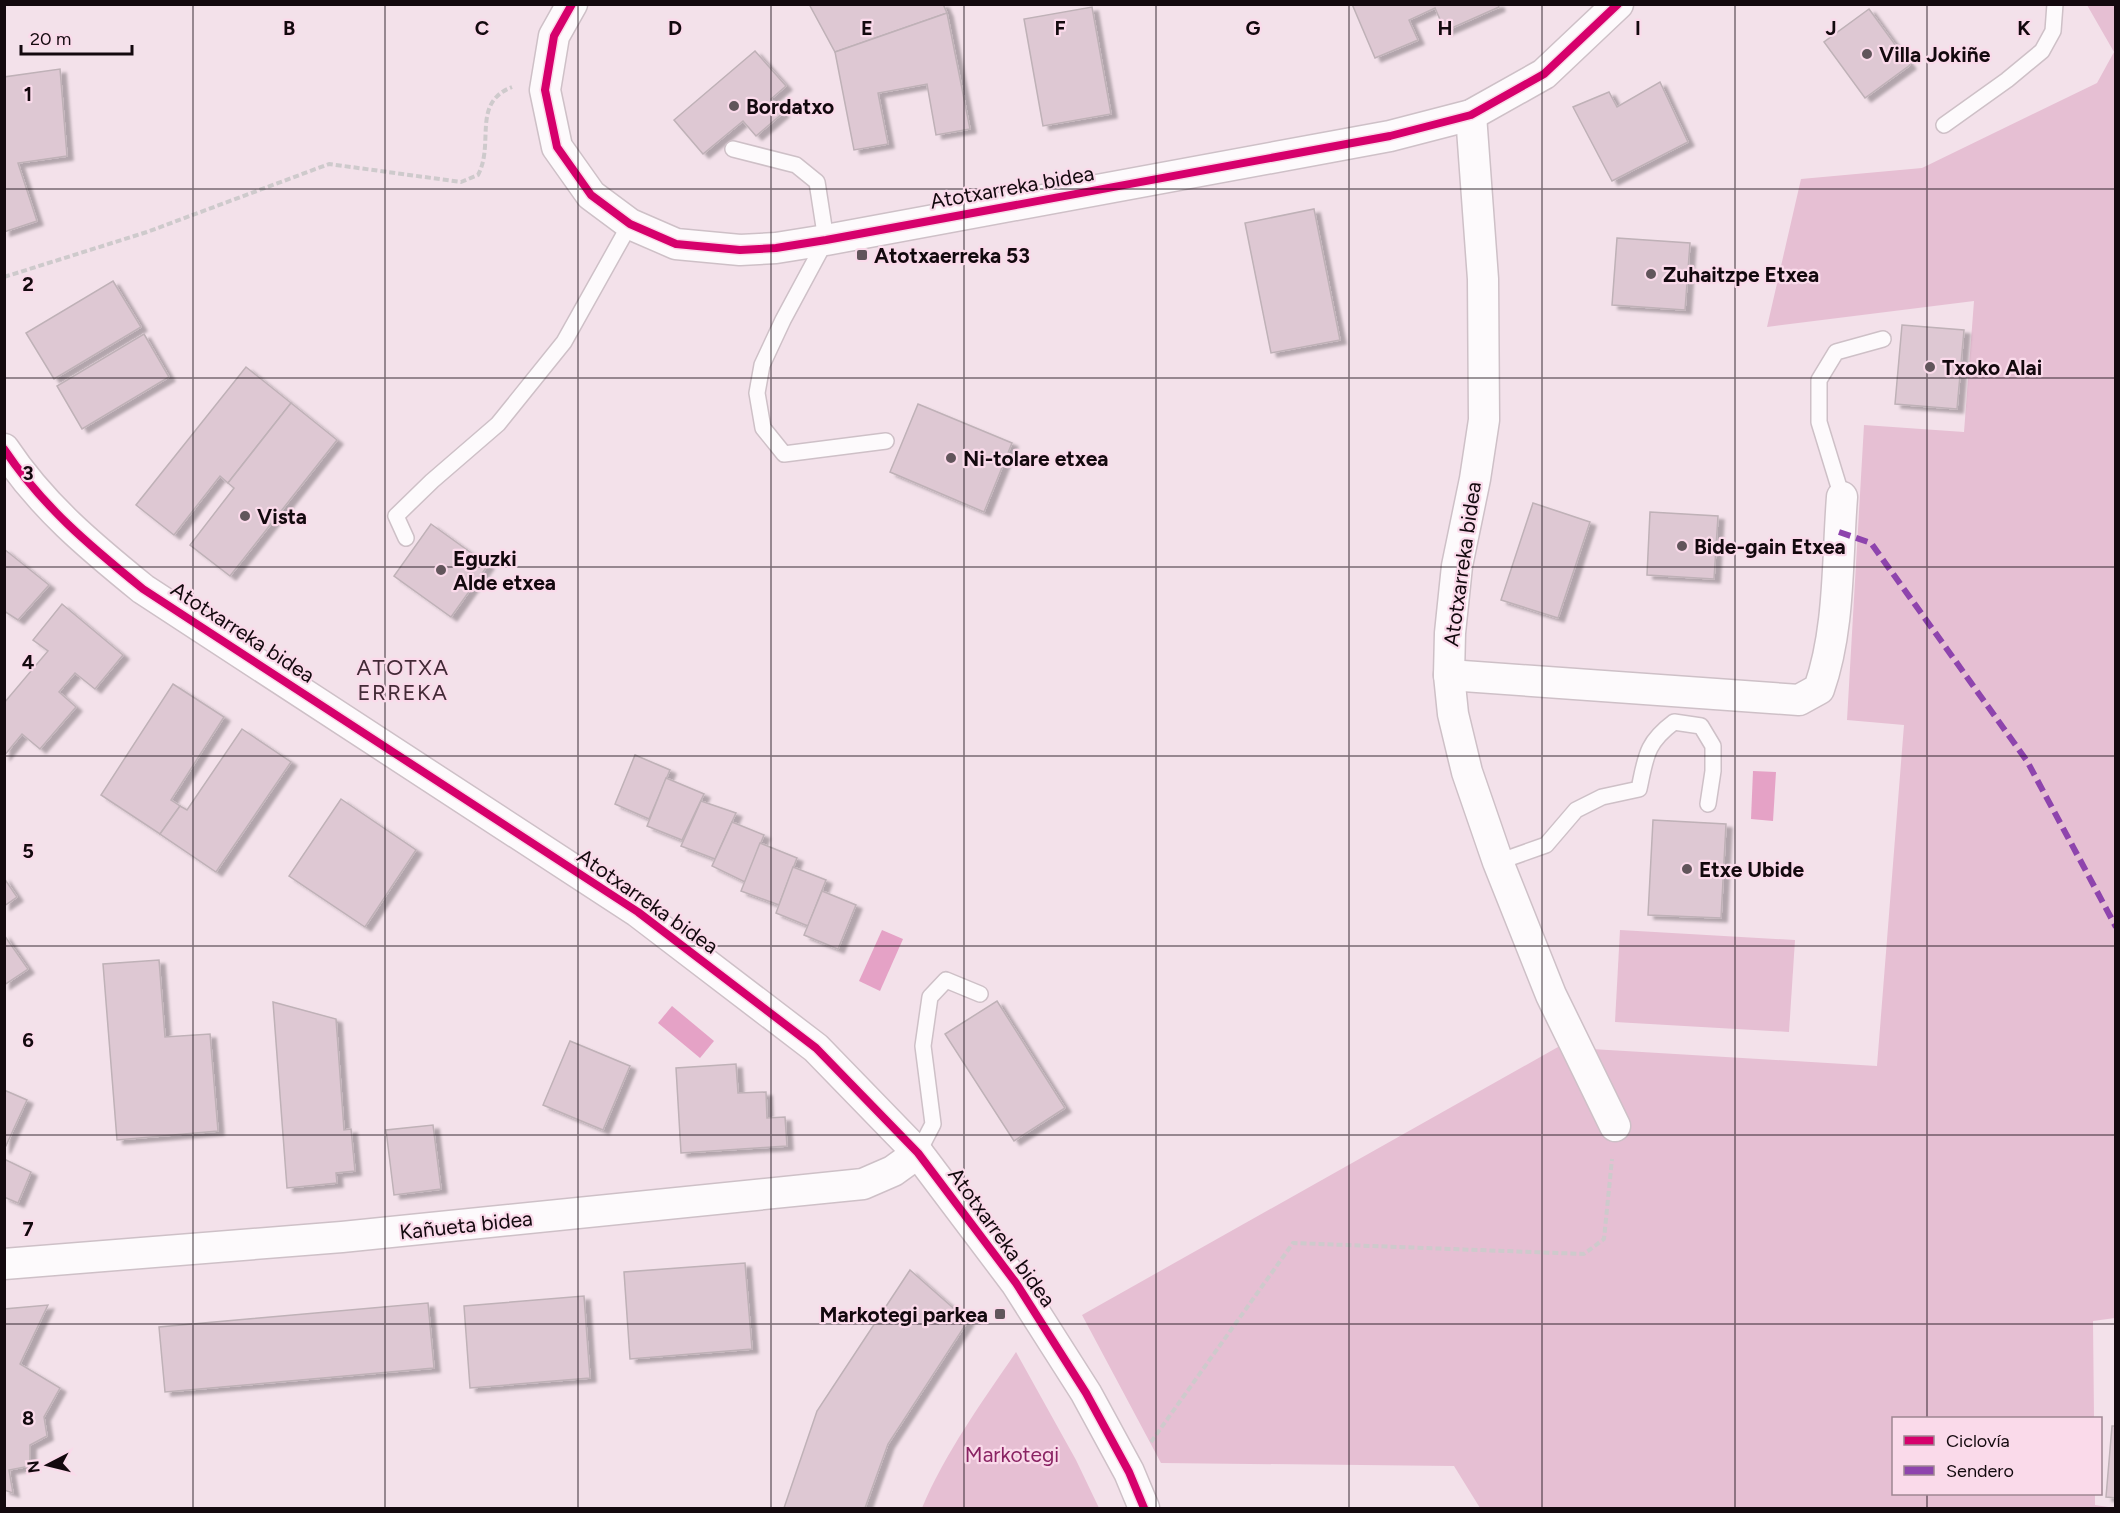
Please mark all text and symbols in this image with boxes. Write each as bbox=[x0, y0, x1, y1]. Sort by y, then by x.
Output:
text: B bbox=[283, 16, 295, 40]
text: C bbox=[475, 16, 489, 40]
text: D bbox=[668, 16, 682, 40]
text: E bbox=[861, 16, 873, 40]
text: F bbox=[1054, 16, 1066, 40]
text: G bbox=[1246, 16, 1261, 40]
text: H bbox=[1438, 16, 1453, 40]
text: I bbox=[1635, 16, 1641, 40]
text: J bbox=[1825, 16, 1837, 40]
text: K bbox=[2017, 16, 2031, 40]
scale bar bbox=[21, 18, 132, 56]
text: 20 m bbox=[30, 28, 71, 50]
place label: Villa Jokiñe bbox=[1879, 42, 1991, 67]
marker: Villa Jokiñe bbox=[1860, 47, 1874, 61]
text: 1 bbox=[24, 82, 32, 106]
place label: Bordatxo bbox=[746, 94, 834, 119]
marker: Bordatxo bbox=[727, 99, 741, 113]
street label: Atotxarreka bidea bbox=[928, 160, 1096, 214]
place label: Atotxaerreka 53 bbox=[874, 243, 1030, 268]
marker: Atotxaerreka 53 bbox=[855, 248, 869, 262]
place label: Zuhaitzpe Etxea bbox=[1663, 262, 1819, 287]
marker: Zuhaitzpe Etxea bbox=[1644, 267, 1658, 281]
text: 2 bbox=[22, 272, 34, 296]
place label: Txoko Alai bbox=[1942, 355, 2042, 380]
marker: Txoko Alai bbox=[1923, 360, 1937, 374]
place label: Ni-tolare etxea bbox=[963, 446, 1109, 471]
marker: Ni-tolare etxea bbox=[944, 451, 958, 465]
text: 3 bbox=[22, 461, 34, 485]
street label: Atotxarreka bidea bbox=[1438, 480, 1486, 648]
place label: Vista bbox=[257, 504, 307, 529]
marker: Vista bbox=[238, 509, 252, 523]
place label: Bide-gain Etxea bbox=[1694, 534, 1846, 559]
marker: Bide-gain Etxea bbox=[1675, 539, 1689, 553]
place label: Eguzki Alde etxea bbox=[453, 546, 556, 595]
marker: Eguzki Alde etxea bbox=[434, 563, 448, 577]
street label: Atotxarreka bidea bbox=[167, 576, 319, 688]
text: 4 bbox=[22, 650, 35, 674]
district label: ATOTXA ERREKA bbox=[356, 654, 450, 706]
text: 5 bbox=[22, 839, 34, 863]
street label: Atotxarreka bidea bbox=[573, 843, 723, 959]
place label: Etxe Ubide bbox=[1699, 857, 1805, 882]
marker: Etxe Ubide bbox=[1680, 862, 1694, 876]
text: 6 bbox=[22, 1028, 34, 1052]
street label: Atotxarreka bidea bbox=[943, 1163, 1061, 1311]
street label: Kañueta bidea bbox=[398, 1206, 534, 1244]
text: 7 bbox=[22, 1217, 34, 1241]
place label: Markotegi parkea bbox=[820, 1302, 988, 1327]
marker: Markotegi parkea bbox=[993, 1307, 1007, 1321]
text: 8 bbox=[22, 1406, 34, 1430]
legend bbox=[1892, 1417, 2102, 1495]
text: Ciclovía bbox=[1946, 1430, 2010, 1452]
north arrow bbox=[18, 1435, 78, 1495]
park label: Markotegi bbox=[965, 1442, 1059, 1467]
text: N bbox=[23, 1459, 44, 1474]
text: Sendero bbox=[1946, 1460, 2014, 1482]

